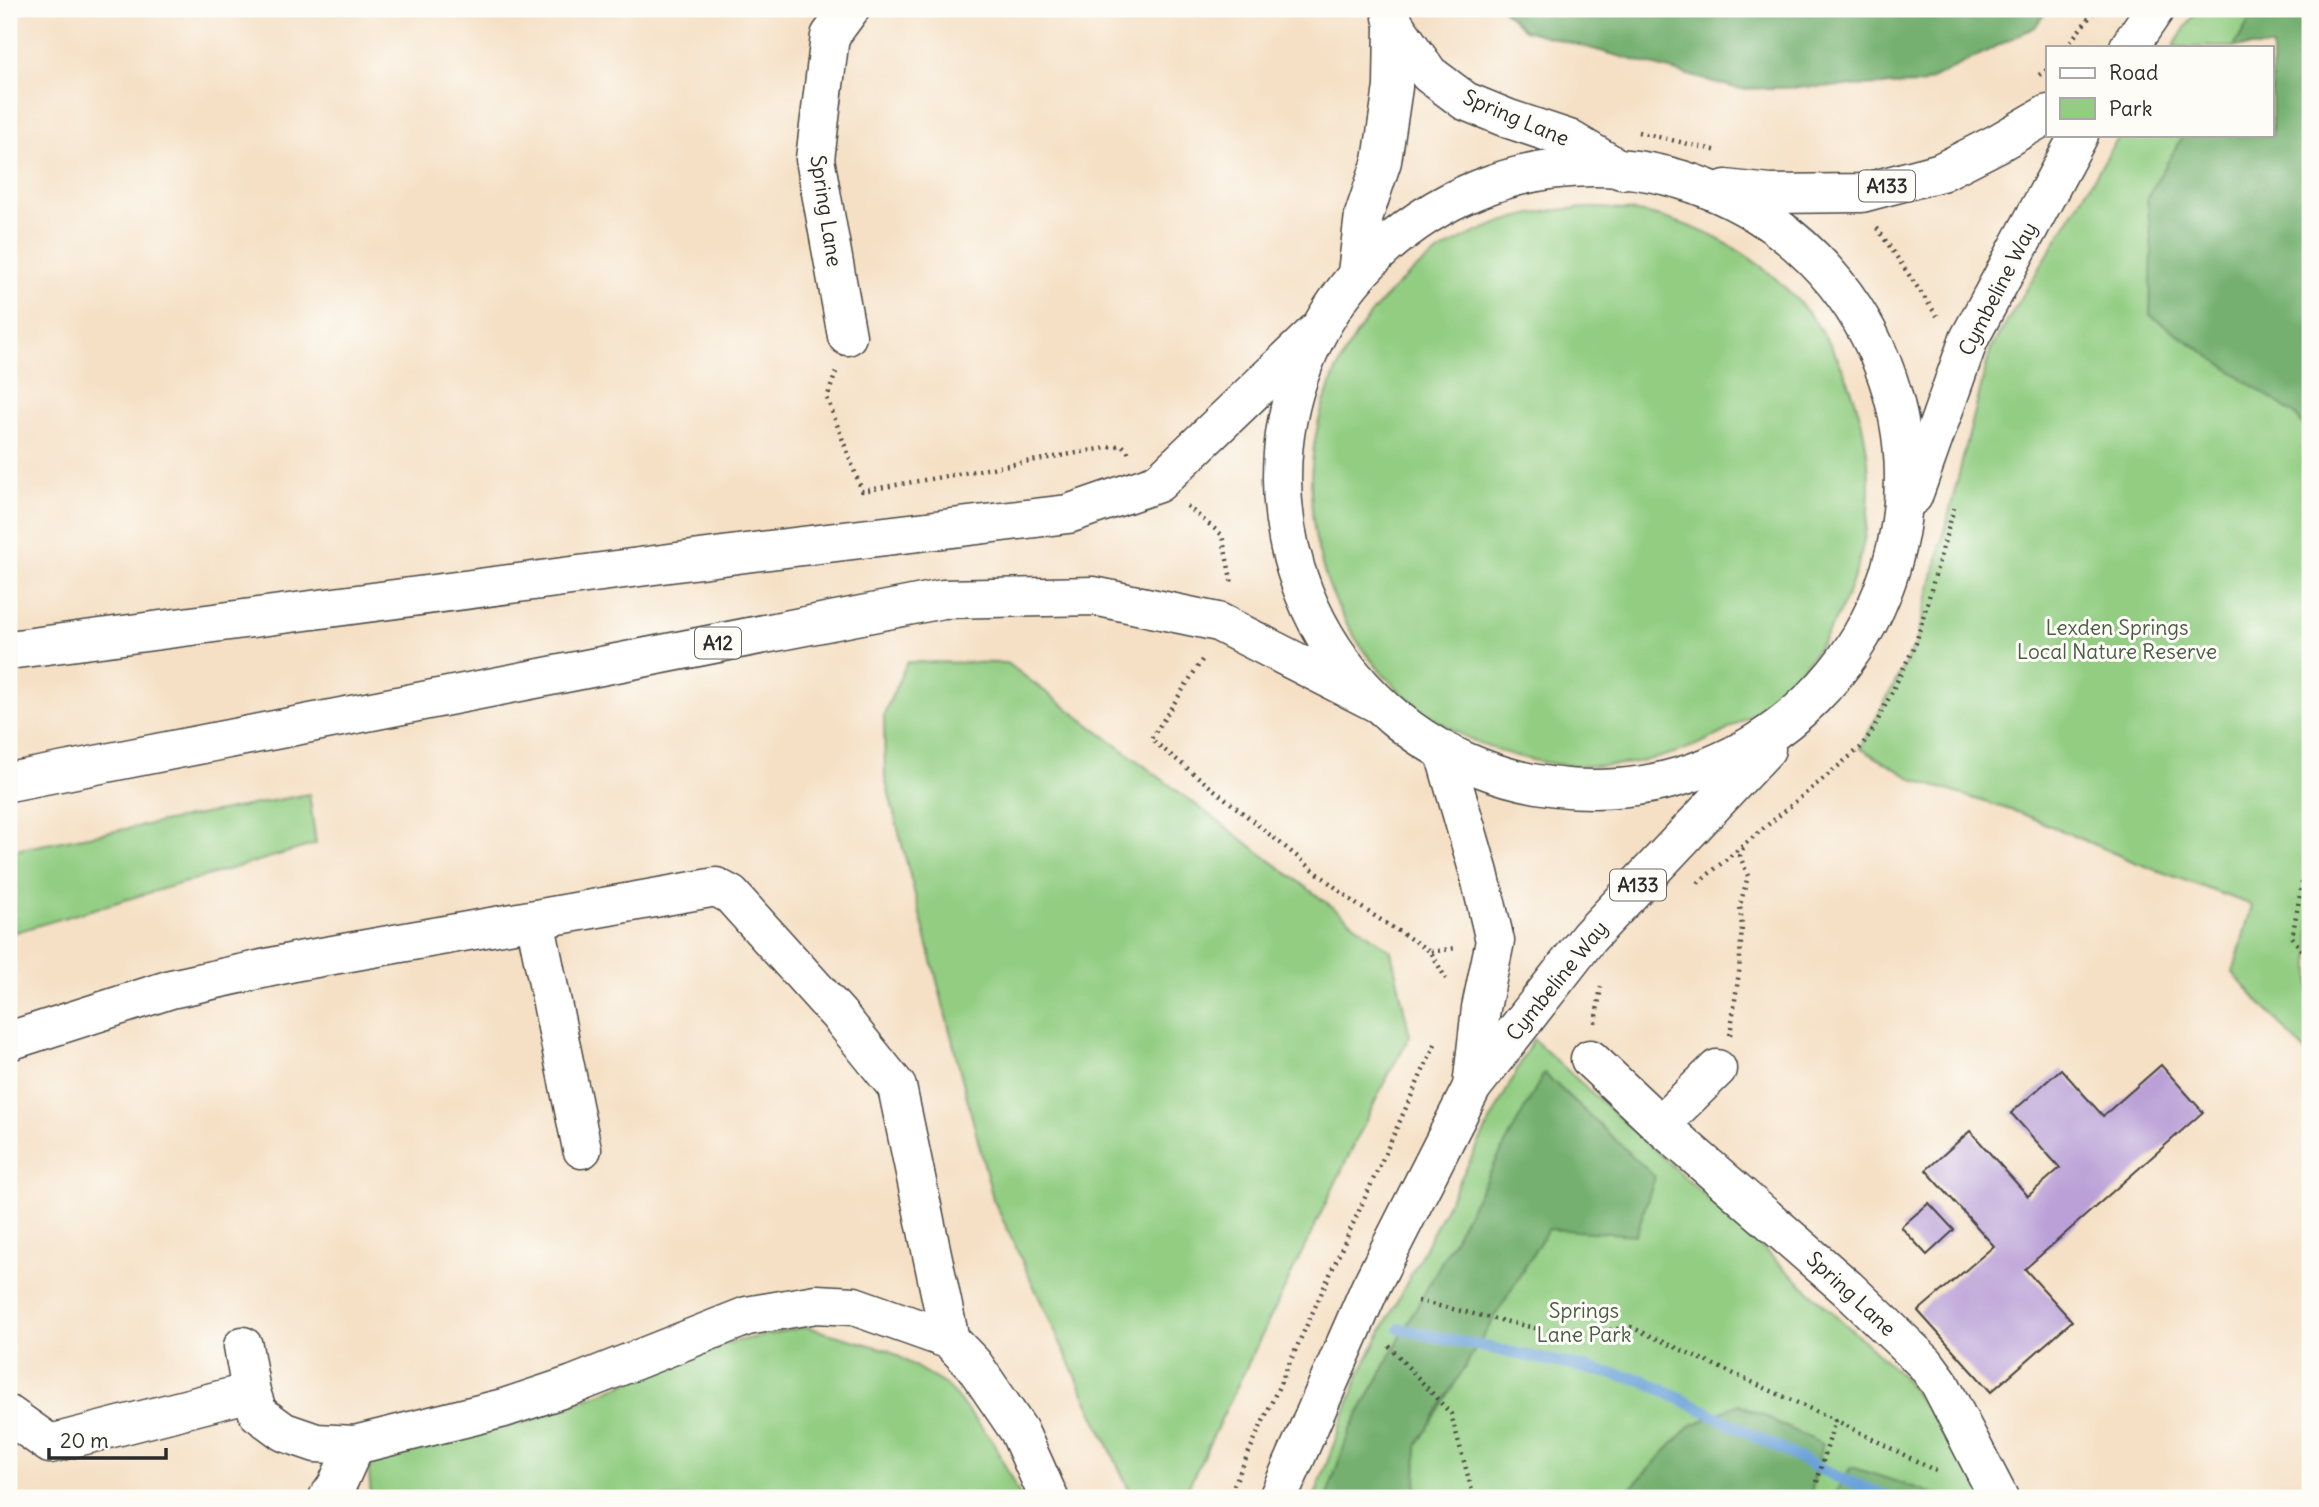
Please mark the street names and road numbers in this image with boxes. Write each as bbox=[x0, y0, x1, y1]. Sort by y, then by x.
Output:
street label: Spring Lane bbox=[1459, 83, 1573, 152]
street label: Spring Lane bbox=[804, 153, 849, 269]
road number: A133 bbox=[1859, 170, 1915, 202]
street label: Cymbeline Way bbox=[1952, 217, 2043, 360]
road number: A12 bbox=[695, 628, 741, 658]
road number: A133 bbox=[1610, 870, 1666, 900]
street label: Cymbeline Way bbox=[1500, 915, 1613, 1046]
street label: Spring Lane bbox=[1801, 1245, 1902, 1342]

